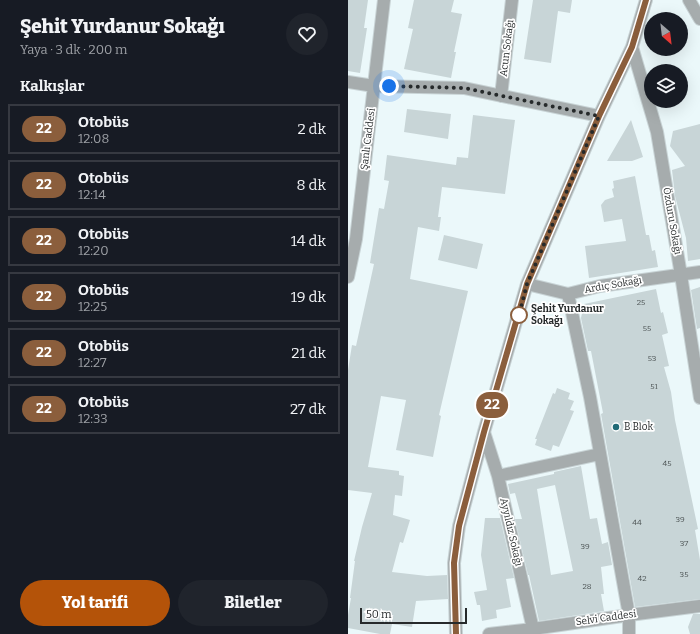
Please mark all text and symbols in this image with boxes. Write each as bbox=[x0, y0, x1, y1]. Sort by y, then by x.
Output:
north arrow bbox=[644, 12, 688, 56]
map controls bbox=[644, 12, 688, 108]
button: heart bbox=[286, 13, 328, 55]
text: Şehit Yurdanur Sokağı bbox=[20, 15, 225, 38]
street label: Acun Sokağı bbox=[497, 19, 516, 77]
text: Yaya · 3 dk · 200 m bbox=[20, 42, 127, 57]
button: layers bbox=[644, 64, 688, 108]
your location bbox=[379, 76, 399, 96]
text: Kalkışlar bbox=[20, 77, 85, 95]
street label: Şanlı Caddesi bbox=[358, 107, 378, 171]
text: Otobüs bbox=[78, 113, 129, 131]
text: 22 bbox=[36, 120, 52, 137]
text: 2 dk bbox=[297, 120, 326, 138]
text: 12:08 bbox=[78, 131, 109, 146]
text: Otobüs bbox=[78, 169, 129, 187]
text: 22 bbox=[36, 176, 52, 193]
text: 8 dk bbox=[297, 176, 326, 194]
street label: Özduru Sokağı bbox=[660, 186, 685, 255]
text: 12:14 bbox=[78, 187, 106, 202]
text: Otobüs bbox=[78, 225, 129, 243]
text: 22 bbox=[36, 232, 52, 249]
text: 14 dk bbox=[291, 232, 326, 250]
text: 12:20 bbox=[78, 243, 109, 258]
street label: Ardıç Sokağı bbox=[583, 273, 643, 296]
text: Otobüs bbox=[78, 281, 129, 299]
text: 22 bbox=[36, 288, 52, 305]
text: 19 dk bbox=[291, 288, 326, 306]
house number: 25 bbox=[637, 298, 645, 307]
text: 12:25 bbox=[78, 299, 107, 314]
place label: Şehit Yurdanur Sokağı bbox=[531, 303, 604, 327]
marker: Şehit Yurdanur Sokağı bbox=[510, 306, 528, 324]
house number: 55 bbox=[643, 324, 651, 333]
text: Otobüs bbox=[78, 337, 129, 355]
text: 22 bbox=[36, 344, 52, 361]
text: 21 dk bbox=[291, 344, 326, 362]
house number: 53 bbox=[648, 354, 657, 363]
text: 12:27 bbox=[78, 355, 107, 370]
house number: 51 bbox=[650, 382, 658, 391]
line badge: 22 bbox=[474, 392, 510, 418]
text: Otobüs bbox=[78, 393, 129, 411]
text: 22 bbox=[484, 396, 500, 413]
text: 22 bbox=[36, 400, 52, 417]
text: 27 dk bbox=[290, 400, 326, 418]
text: 12:33 bbox=[78, 411, 108, 426]
place label: B Blok bbox=[624, 421, 653, 433]
marker: B Blok bbox=[611, 422, 621, 432]
house number: 45 bbox=[663, 459, 671, 468]
street label: Ayyıldız Sokağı bbox=[497, 496, 526, 567]
house number: 39 bbox=[675, 515, 685, 524]
house number: 44 bbox=[632, 518, 642, 527]
house number: 37 bbox=[680, 539, 688, 548]
house number: 39 bbox=[580, 542, 590, 551]
house number: 35 bbox=[680, 570, 688, 579]
house number: 42 bbox=[637, 574, 647, 583]
button: Yol tarifi bbox=[20, 580, 170, 626]
button: Biletler bbox=[178, 580, 328, 626]
house number: 28 bbox=[582, 582, 592, 591]
scale bar bbox=[360, 606, 467, 625]
text: 50 m bbox=[366, 608, 392, 621]
street label: Selvi Caddesi bbox=[575, 608, 637, 628]

